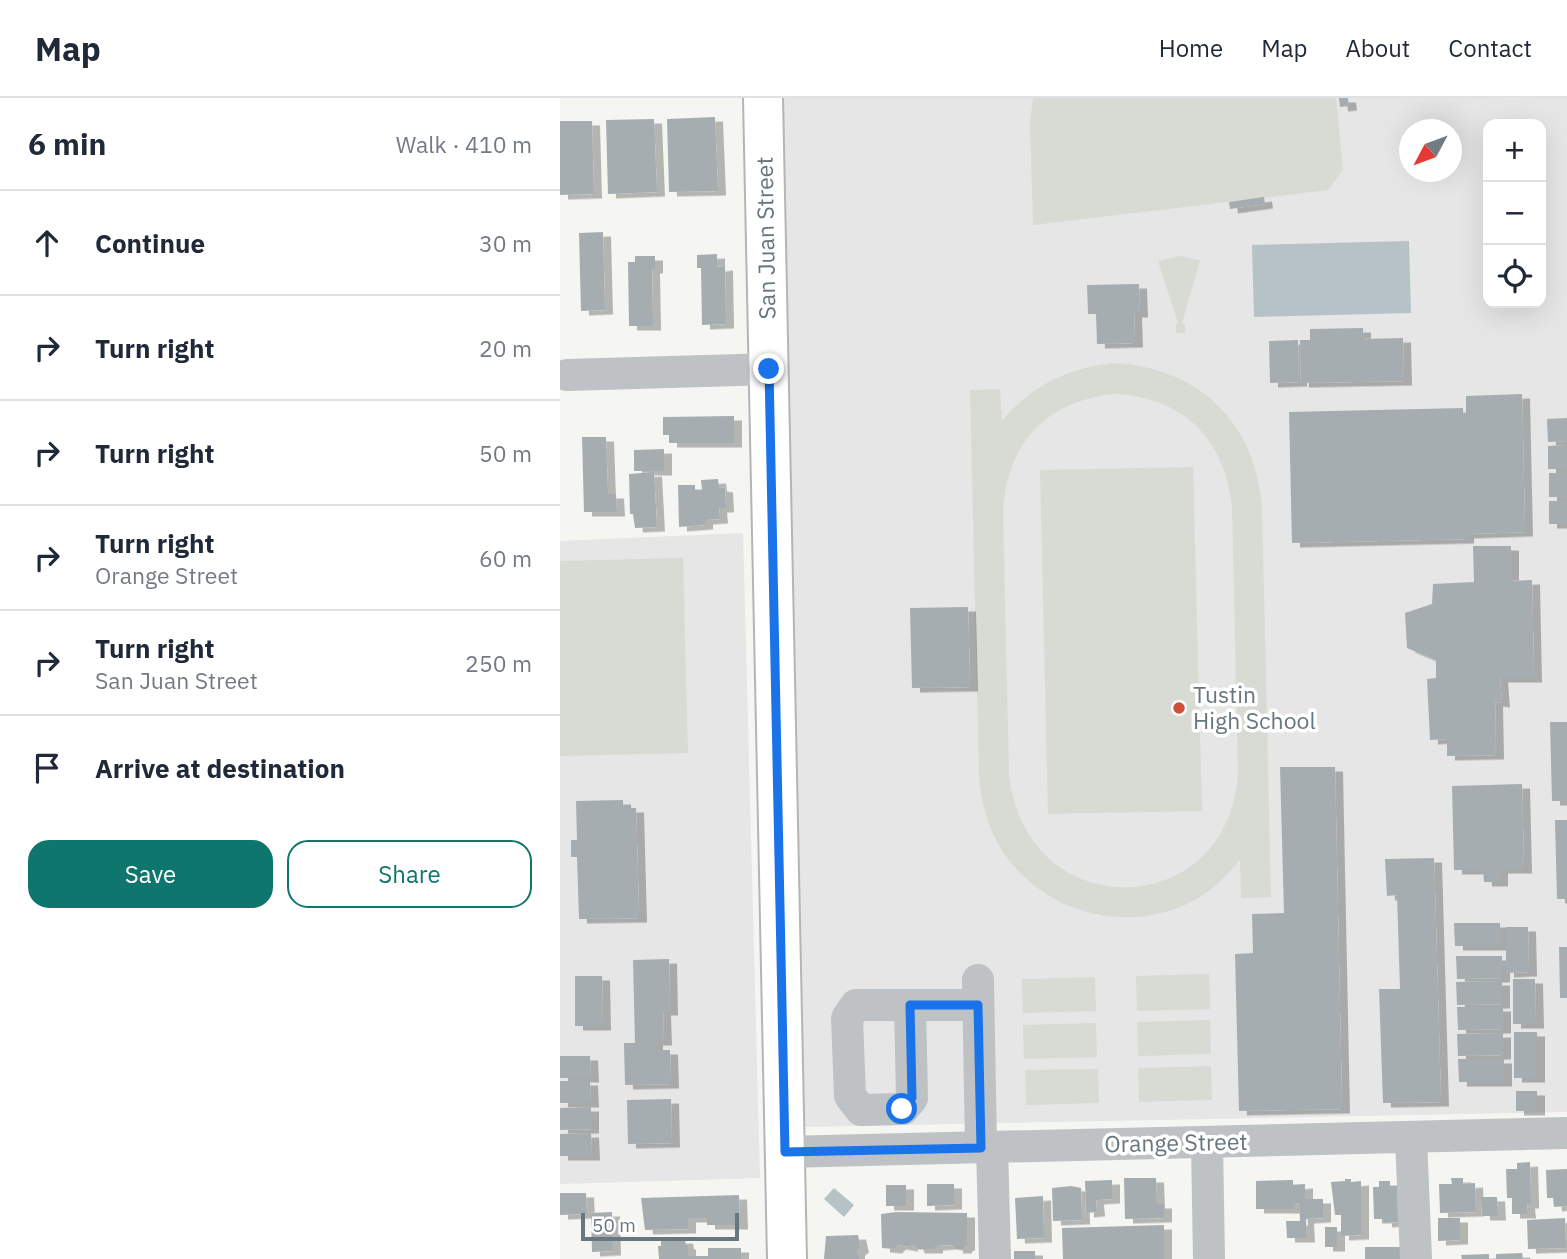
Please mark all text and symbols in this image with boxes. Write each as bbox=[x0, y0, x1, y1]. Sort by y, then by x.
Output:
text: Map bbox=[35, 27, 101, 70]
text: Home bbox=[1159, 32, 1223, 64]
text: Map bbox=[1261, 32, 1307, 64]
text: About bbox=[1345, 32, 1410, 64]
text: Contact bbox=[1448, 32, 1532, 64]
north arrow bbox=[1399, 119, 1462, 182]
map controls bbox=[1483, 119, 1546, 308]
button: + bbox=[1483, 119, 1546, 182]
text: 6 min bbox=[28, 124, 106, 163]
text: Walk · 410 m bbox=[396, 129, 532, 159]
street label: San Juan Street bbox=[749, 156, 781, 320]
button: − bbox=[1483, 182, 1546, 245]
icon: ahead bbox=[28, 224, 66, 262]
text: Continue bbox=[95, 226, 205, 260]
text: 30 m bbox=[479, 228, 532, 258]
button: locate bbox=[1483, 245, 1546, 308]
icon: right bbox=[28, 329, 66, 367]
text: Turn right bbox=[95, 331, 214, 365]
text: 20 m bbox=[479, 333, 532, 363]
route end bbox=[753, 353, 784, 384]
icon: right bbox=[28, 434, 66, 472]
text: Turn right bbox=[95, 436, 214, 470]
text: 50 m bbox=[479, 438, 532, 468]
text: Turn right bbox=[95, 526, 214, 560]
icon: right bbox=[28, 539, 66, 577]
text: 60 m bbox=[479, 543, 532, 573]
text: Orange Street bbox=[95, 560, 238, 590]
text: Turn right bbox=[95, 631, 214, 665]
icon: right bbox=[28, 644, 66, 682]
text: 250 m bbox=[465, 648, 532, 678]
text: San Juan Street bbox=[95, 665, 258, 695]
place label: Tustin High School bbox=[1193, 679, 1316, 735]
marker: Tustin High School bbox=[1171, 700, 1187, 716]
icon: arrive bbox=[28, 749, 66, 787]
text: Arrive at destination bbox=[95, 751, 345, 785]
button: Save bbox=[28, 840, 273, 908]
button: Share bbox=[287, 840, 532, 908]
route start bbox=[886, 1093, 917, 1124]
street label: Orange Street bbox=[1104, 1126, 1248, 1158]
scale bar bbox=[581, 1210, 738, 1242]
text: 50 m bbox=[592, 1213, 636, 1237]

